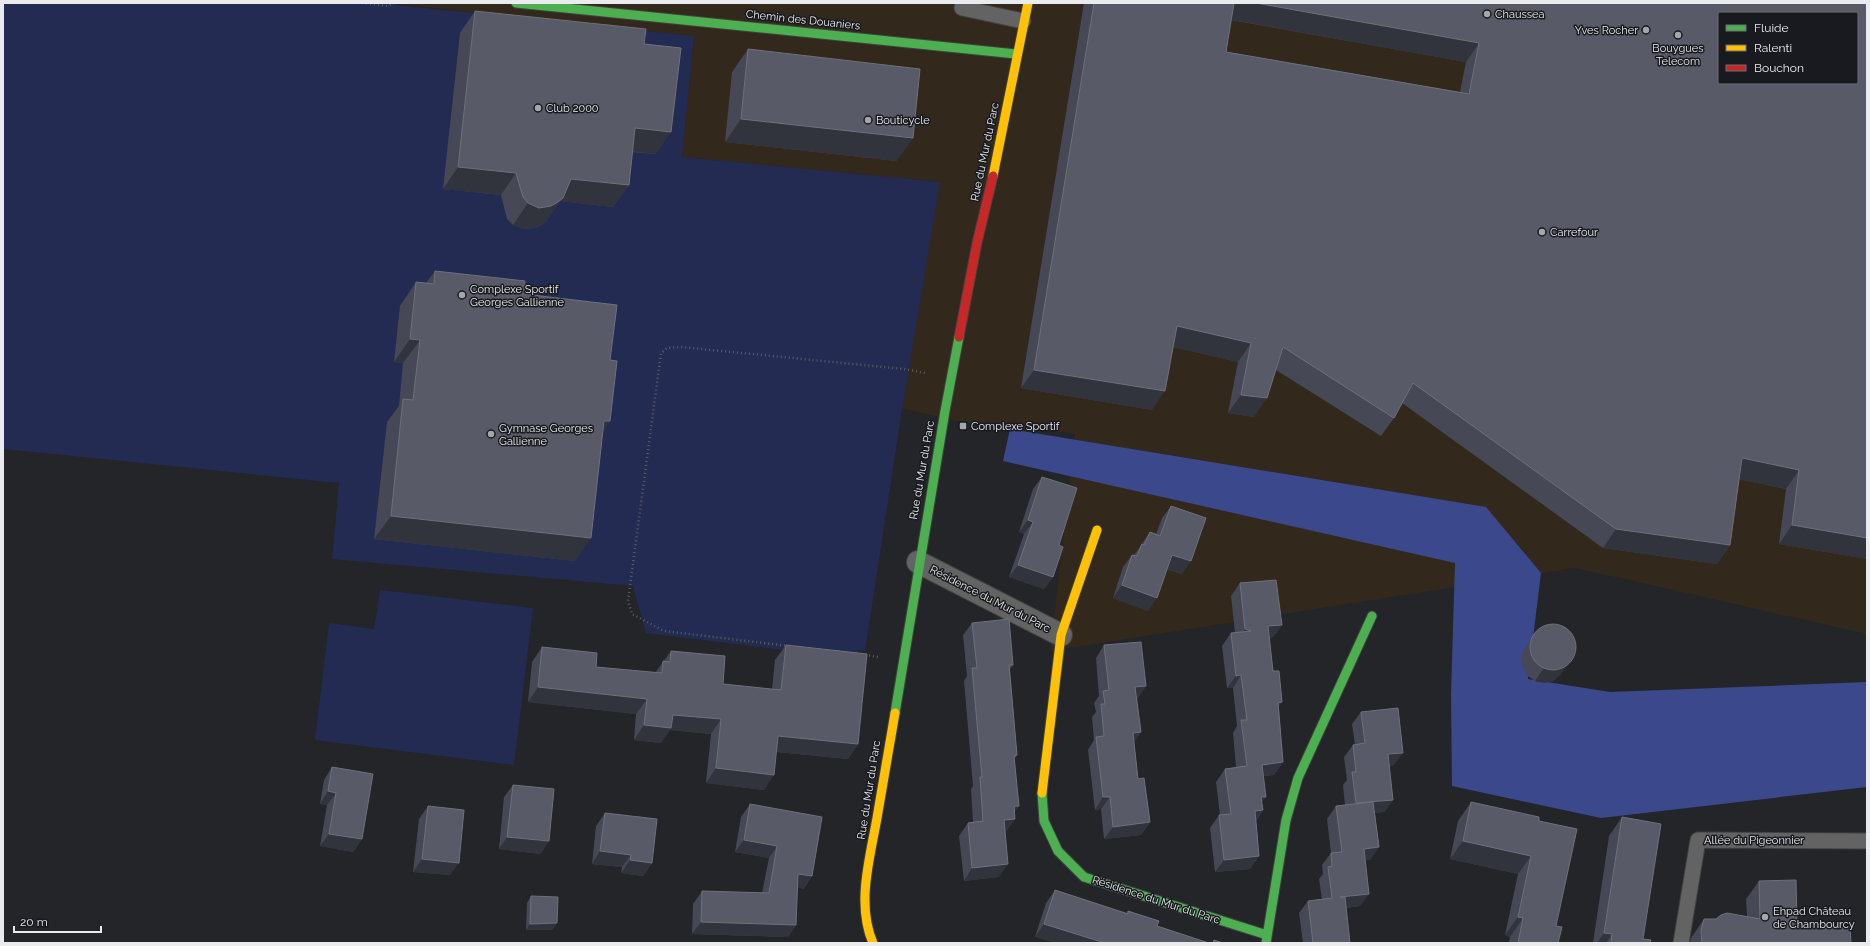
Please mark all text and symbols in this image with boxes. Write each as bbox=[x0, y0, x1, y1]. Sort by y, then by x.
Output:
street label: Chemin des Douaniers bbox=[745, 8, 861, 32]
place label: Chaussea bbox=[1495, 8, 1545, 21]
marker: Chaussea bbox=[1482, 9, 1492, 19]
legend bbox=[1718, 12, 1858, 84]
text: Fluide bbox=[1754, 21, 1789, 35]
place label: Yves Rocher bbox=[1575, 24, 1638, 37]
marker: Yves Rocher bbox=[1641, 25, 1651, 35]
marker: Bouygues Telecom bbox=[1673, 30, 1683, 40]
text: Ralenti bbox=[1754, 41, 1792, 55]
place label: Bouygues Telecom bbox=[1652, 42, 1704, 68]
text: Bouchon bbox=[1754, 61, 1804, 75]
place label: Club 2000 bbox=[546, 102, 599, 115]
street label: Rue du Mur du Parc bbox=[968, 102, 1002, 202]
marker: Club 2000 bbox=[533, 103, 543, 113]
place label: Bouticycle bbox=[876, 114, 930, 127]
marker: Bouticycle bbox=[863, 115, 873, 125]
place label: Carrefour bbox=[1550, 226, 1598, 239]
marker: Carrefour bbox=[1537, 227, 1547, 237]
place label: Complexe Sportif Georges Gallienne bbox=[470, 283, 564, 309]
marker: Complexe Sportif Georges Gallienne bbox=[457, 290, 467, 300]
street label: Rue du Mur du Parc bbox=[907, 419, 937, 521]
place label: Complexe Sportif bbox=[971, 420, 1060, 433]
marker: Complexe Sportif bbox=[958, 421, 968, 431]
place label: Gymnase Georges Gallienne bbox=[499, 422, 593, 448]
marker: Gymnase Georges Gallienne bbox=[486, 429, 496, 439]
street label: Résidence du Mur du Parc bbox=[928, 563, 1052, 635]
street label: Rue du Mur du Parc bbox=[855, 739, 883, 841]
street label: Allée du Pigeonnier bbox=[1704, 834, 1804, 847]
street label: Résidence du Mur du Parc bbox=[1090, 873, 1222, 927]
place label: Ehpad Château de Chambourcy bbox=[1773, 905, 1855, 931]
scale bar bbox=[14, 908, 101, 934]
marker: Ehpad Château de Chambourcy bbox=[1760, 912, 1770, 922]
text: 20 m bbox=[20, 915, 48, 929]

